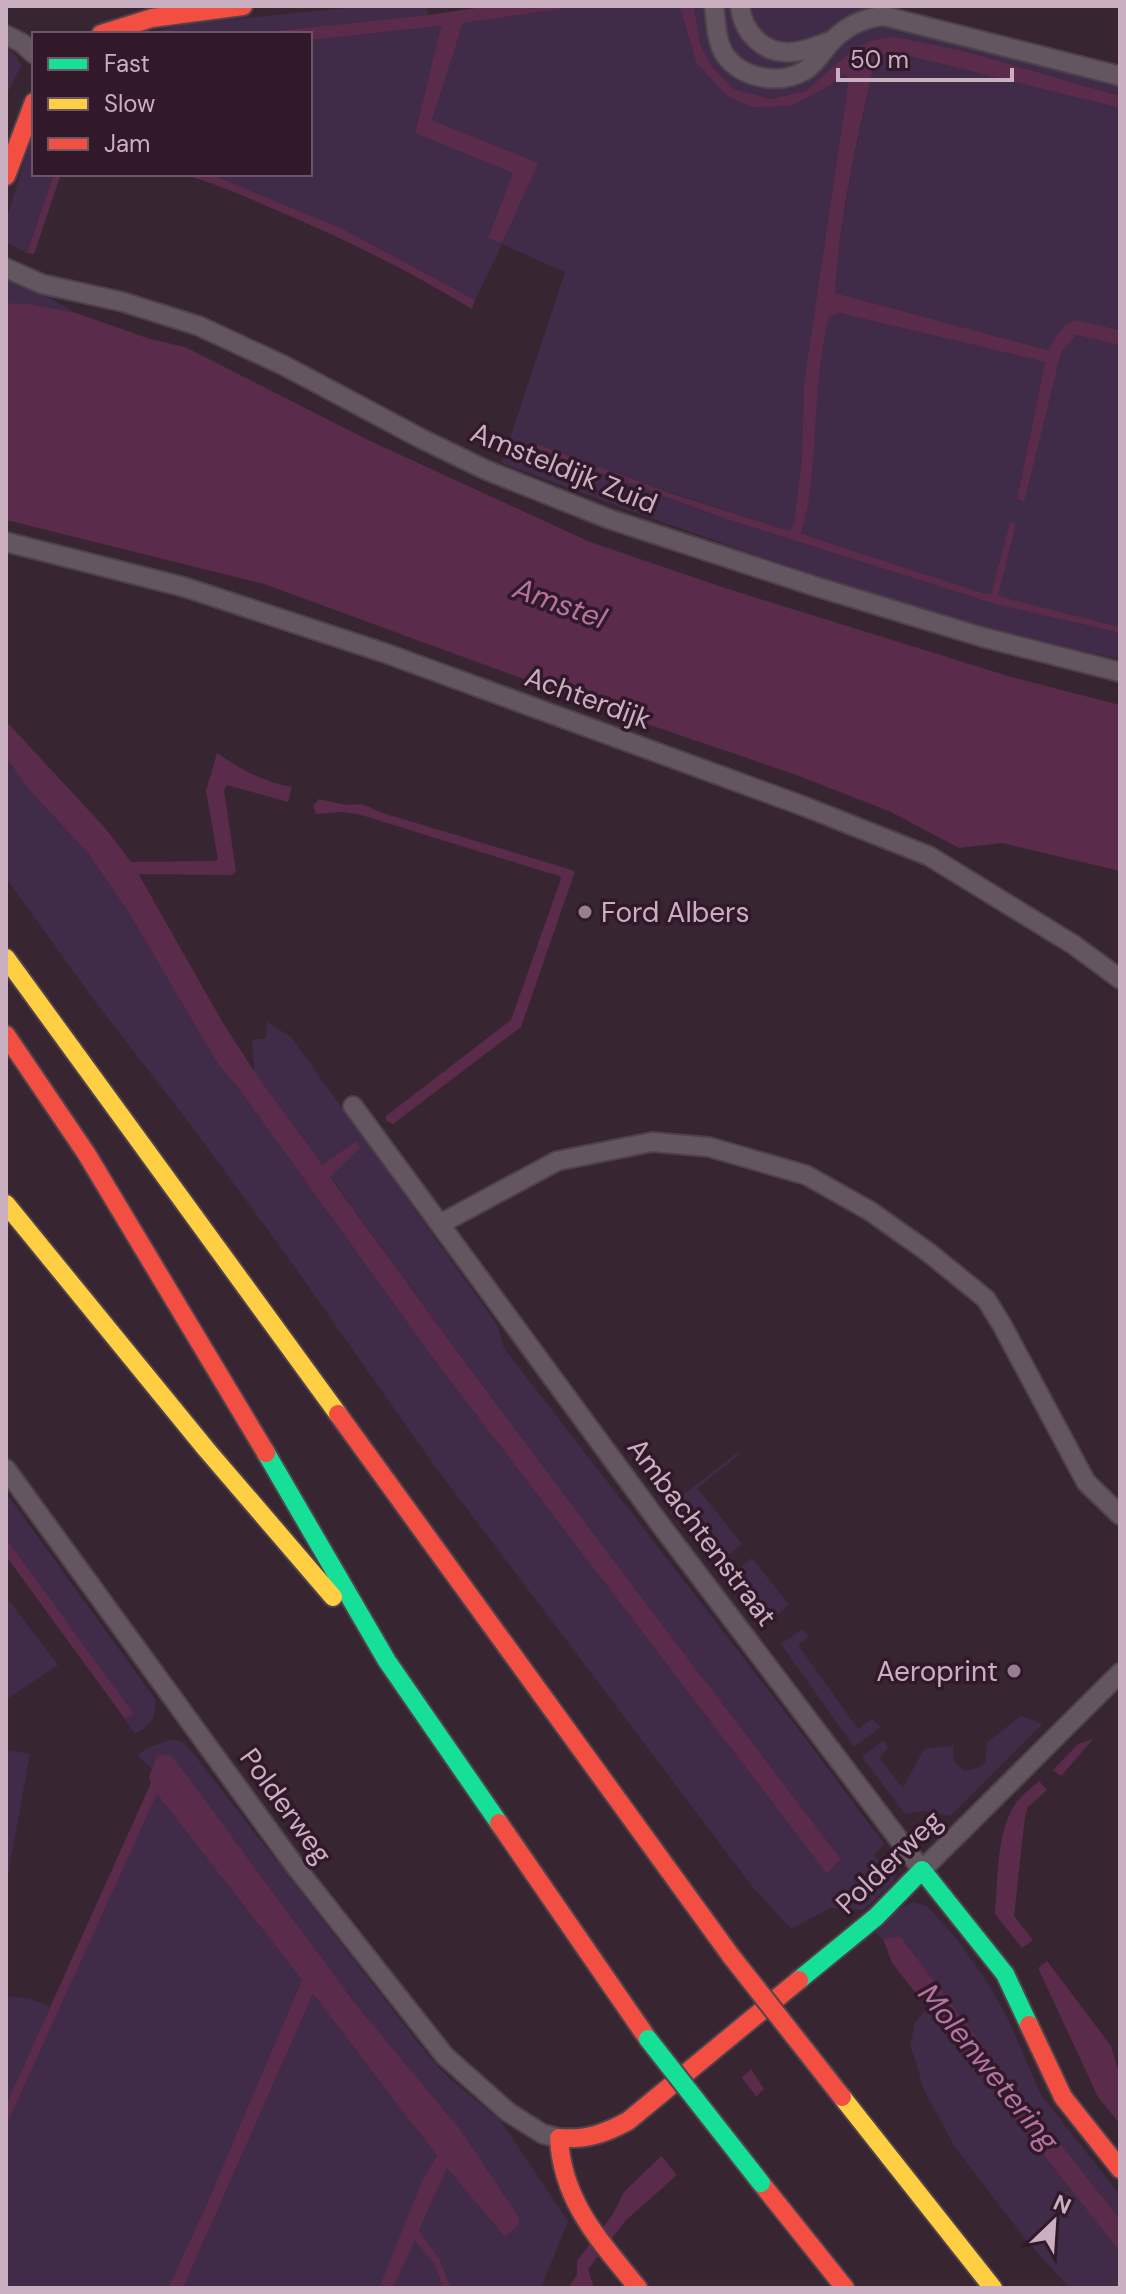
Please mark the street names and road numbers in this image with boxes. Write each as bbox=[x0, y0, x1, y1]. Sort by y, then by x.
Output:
street label: Amsteldijk Zuid bbox=[465, 414, 663, 522]
street label: Achterdijk bbox=[520, 658, 656, 738]
street label: Ambachtenstraat bbox=[619, 1430, 785, 1634]
street label: Polderweg bbox=[232, 1741, 340, 1871]
street label: Polderweg bbox=[828, 1802, 950, 1922]

